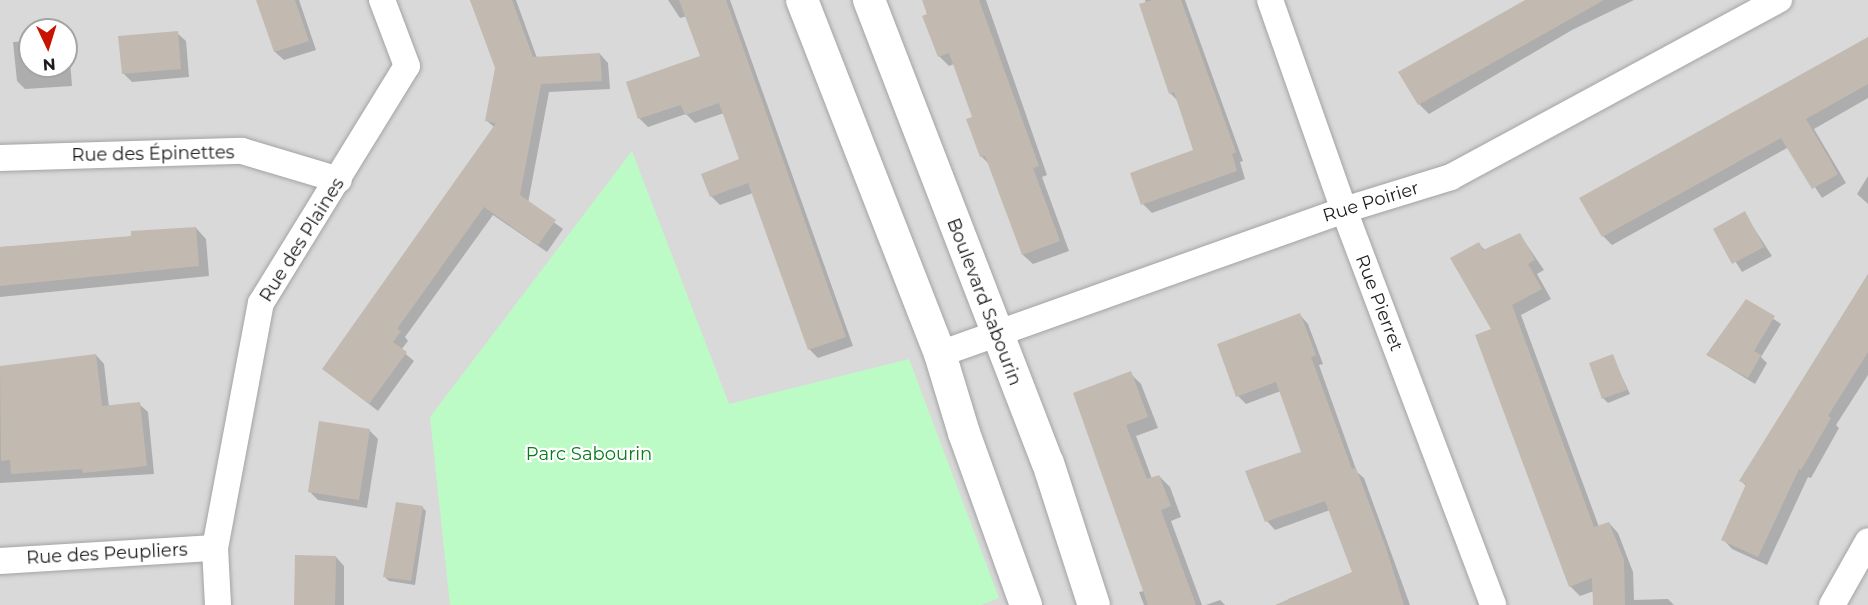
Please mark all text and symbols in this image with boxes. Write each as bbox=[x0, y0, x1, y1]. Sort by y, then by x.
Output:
north arrow bbox=[18, 18, 78, 78]
text: N bbox=[42, 55, 56, 74]
street label: Rue des Épinettes bbox=[71, 142, 235, 166]
street label: Rue des Plaines bbox=[255, 174, 349, 306]
street label: Rue Poirier bbox=[1320, 177, 1422, 227]
street label: Boulevard Sabourin bbox=[942, 215, 1026, 389]
street label: Rue Pierret bbox=[1351, 252, 1407, 354]
park label: Parc Sabourin bbox=[526, 443, 652, 465]
street label: Rue des Peupliers bbox=[26, 539, 188, 569]

